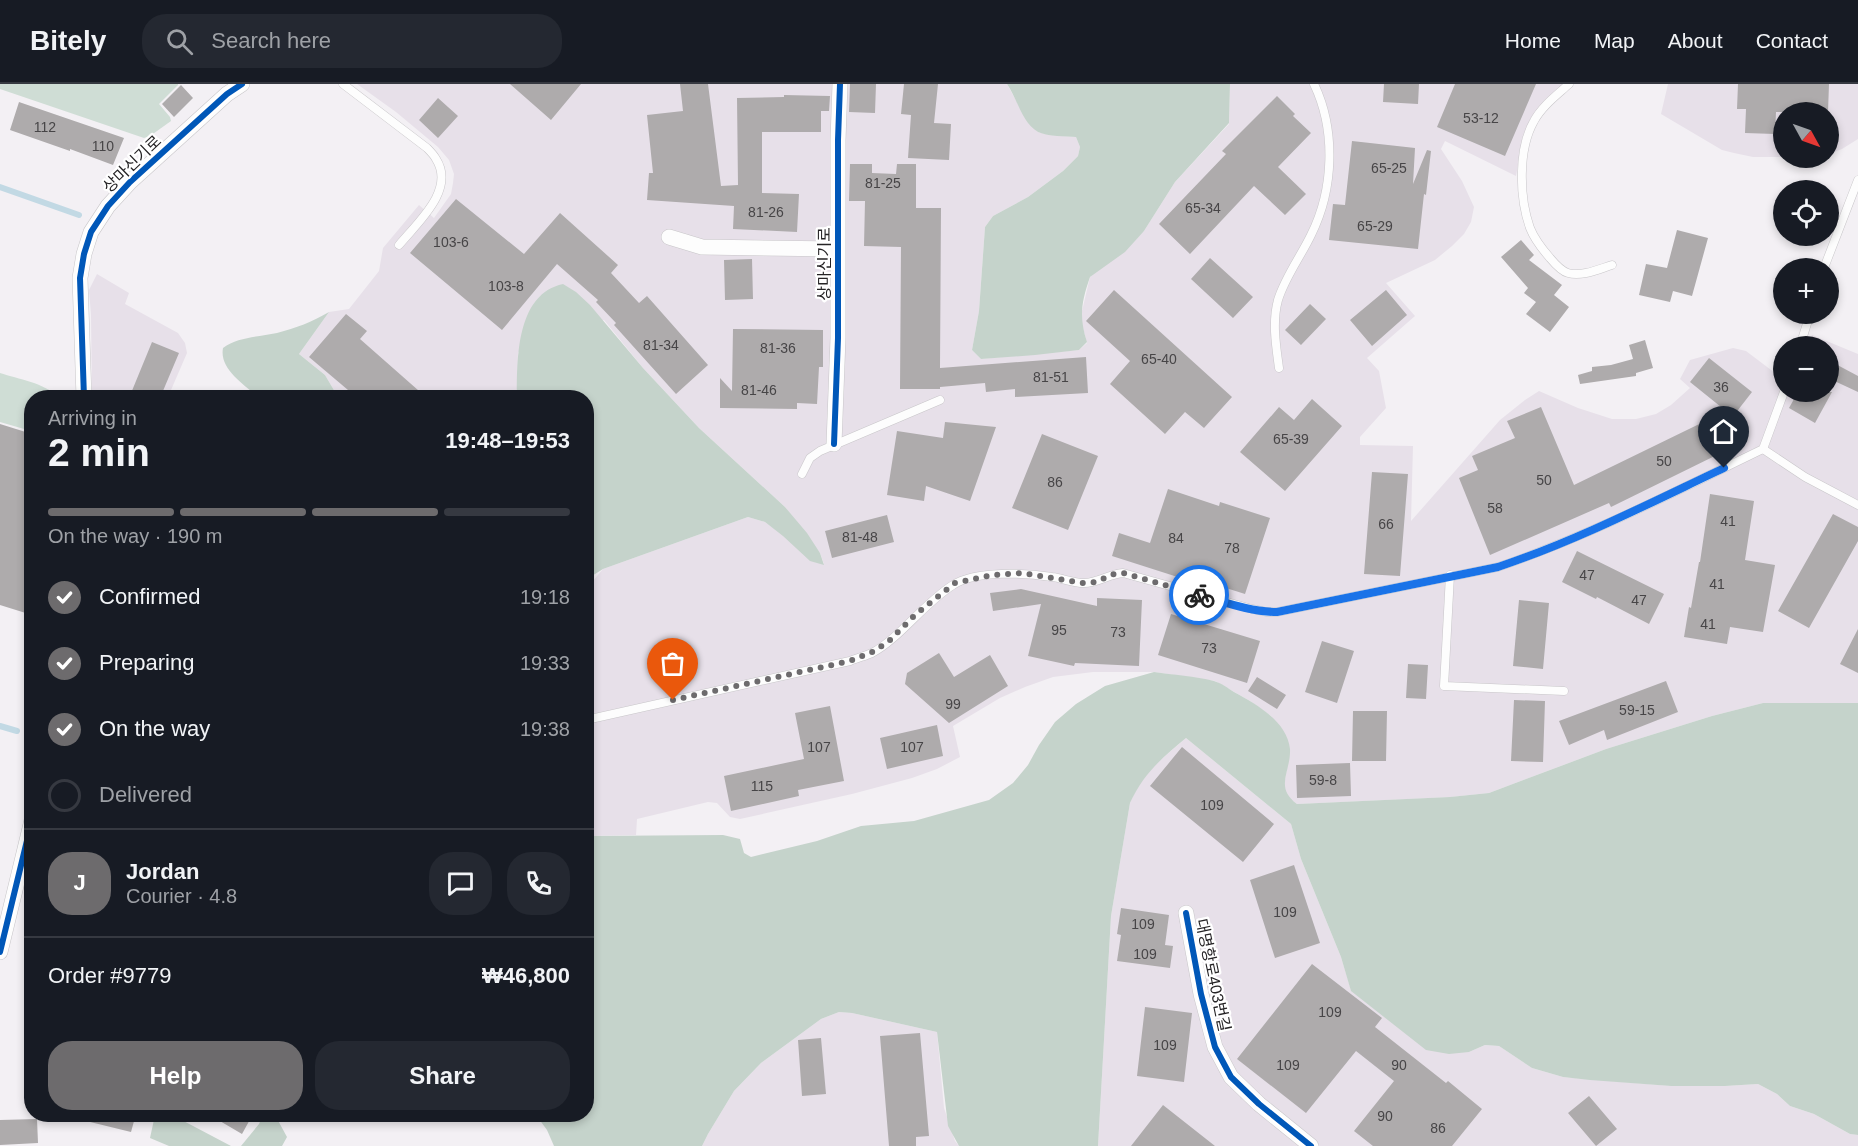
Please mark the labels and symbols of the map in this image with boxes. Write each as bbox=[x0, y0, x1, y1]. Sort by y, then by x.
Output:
north arrow bbox=[1773, 102, 1839, 168]
house number: 53-12 bbox=[1463, 110, 1499, 126]
house number: 112 bbox=[34, 119, 56, 135]
street label: 상마신기로 bbox=[100, 132, 165, 196]
house number: 110 bbox=[92, 138, 114, 154]
house number: 65-25 bbox=[1371, 160, 1407, 176]
house number: 81-25 bbox=[865, 175, 901, 191]
house number: 65-34 bbox=[1185, 200, 1221, 216]
house number: 81-26 bbox=[748, 204, 784, 220]
house number: 65-29 bbox=[1357, 218, 1393, 234]
street label: 상마신기로 bbox=[816, 227, 833, 301]
house number: 103-6 bbox=[433, 234, 469, 250]
house number: 103-8 bbox=[488, 278, 524, 294]
house number: 81-34 bbox=[643, 337, 679, 353]
house number: 81-36 bbox=[760, 340, 796, 356]
house number: 65-40 bbox=[1141, 351, 1177, 367]
house number: 81-51 bbox=[1033, 369, 1069, 385]
house number: 36 bbox=[1713, 379, 1729, 395]
house number: 81-46 bbox=[741, 382, 777, 398]
pin bbox=[1698, 406, 1749, 468]
house number: 65-39 bbox=[1273, 431, 1309, 447]
house number: 50 bbox=[1656, 453, 1672, 469]
house number: 50 bbox=[1536, 472, 1552, 488]
house number: 86 bbox=[1047, 474, 1063, 490]
house number: 58 bbox=[1487, 500, 1503, 516]
house number: 41 bbox=[1720, 513, 1736, 529]
house number: 66 bbox=[1378, 516, 1394, 532]
house number: 81-48 bbox=[842, 529, 878, 545]
house number: 84 bbox=[1168, 530, 1184, 546]
house number: 78 bbox=[1224, 540, 1240, 556]
courier bbox=[1169, 565, 1229, 625]
house number: 47 bbox=[1579, 567, 1595, 583]
house number: 41 bbox=[1709, 576, 1725, 592]
house number: 47 bbox=[1631, 592, 1647, 608]
house number: 41 bbox=[1700, 616, 1716, 632]
house number: 95 bbox=[1051, 622, 1067, 638]
house number: 73 bbox=[1110, 624, 1126, 640]
pin bbox=[647, 638, 698, 700]
house number: 73 bbox=[1201, 640, 1217, 656]
house number: 99 bbox=[945, 696, 961, 712]
house number: 59-15 bbox=[1619, 702, 1655, 718]
house number: 107 bbox=[807, 739, 831, 755]
house number: 107 bbox=[900, 739, 924, 755]
house number: 59-8 bbox=[1309, 772, 1337, 788]
house number: 115 bbox=[751, 778, 773, 794]
house number: 109 bbox=[1200, 797, 1224, 813]
house number: 109 bbox=[1273, 904, 1297, 920]
house number: 109 bbox=[1131, 916, 1155, 932]
street label: 대명항로403번길 bbox=[1193, 917, 1233, 1033]
house number: 109 bbox=[1133, 946, 1157, 962]
house number: 109 bbox=[1318, 1004, 1342, 1020]
house number: 109 bbox=[1153, 1037, 1177, 1053]
house number: 109 bbox=[1276, 1057, 1300, 1073]
house number: 90 bbox=[1391, 1057, 1407, 1073]
house number: 90 bbox=[1377, 1108, 1393, 1124]
house number: 86 bbox=[1430, 1120, 1446, 1136]

